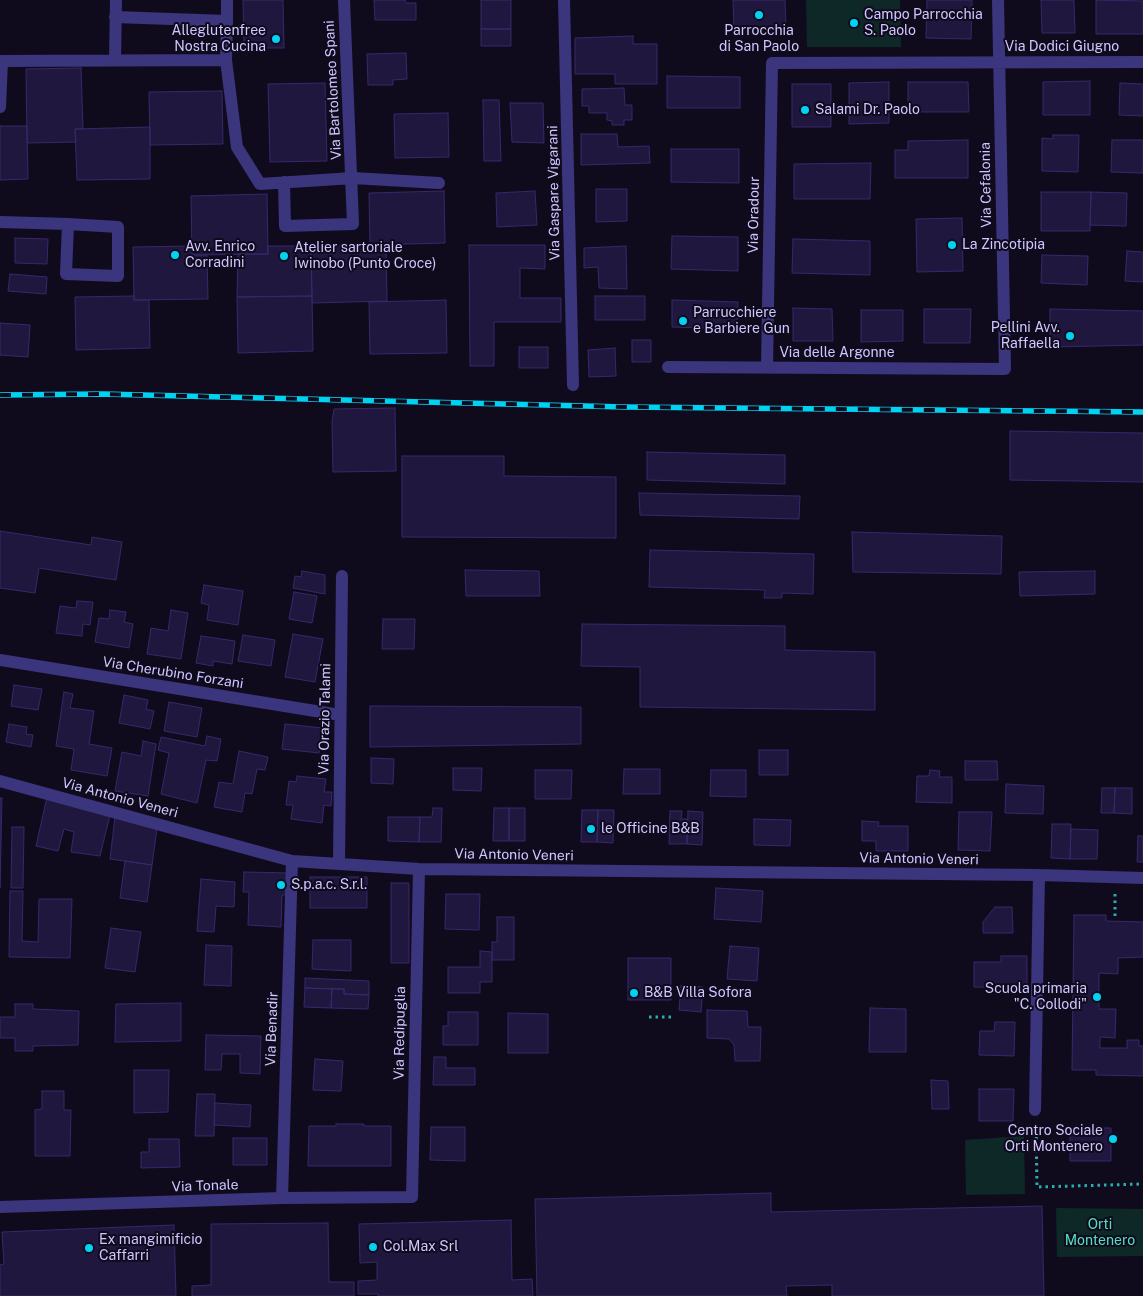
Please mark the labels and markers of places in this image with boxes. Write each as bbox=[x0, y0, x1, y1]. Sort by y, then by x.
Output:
place label: Campo Parrocchia S. Paolo bbox=[864, 7, 983, 40]
marker: Parrocchia di San Paolo bbox=[753, 9, 765, 21]
marker: Campo Parrocchia S. Paolo bbox=[848, 17, 860, 29]
place label: Alleglutenfree Nostra Cucina bbox=[172, 23, 266, 56]
place label: Parrocchia di San Paolo bbox=[719, 23, 799, 56]
marker: Alleglutenfree Nostra Cucina bbox=[270, 33, 282, 45]
place label: Salami Dr. Paolo bbox=[815, 102, 920, 118]
marker: Salami Dr. Paolo bbox=[799, 104, 811, 116]
place label: La Zincotipia bbox=[962, 237, 1045, 253]
place label: Avv. Enrico Corradini bbox=[185, 239, 255, 272]
marker: La Zincotipia bbox=[946, 239, 958, 251]
place label: Atelier sartoriale Iwinobo (Punto Croce) bbox=[294, 240, 436, 272]
marker: Avv. Enrico Corradini bbox=[169, 249, 181, 261]
marker: Atelier sartoriale Iwinobo (Punto Croce) bbox=[278, 250, 290, 262]
place label: Parrucchiere e Barbiere Gun bbox=[693, 305, 790, 338]
marker: Parrucchiere e Barbiere Gun bbox=[677, 315, 689, 327]
place label: Pellini Avv. Raffaella bbox=[991, 320, 1060, 352]
marker: Pellini Avv. Raffaella bbox=[1064, 330, 1076, 342]
place label: le Officine B&B bbox=[601, 821, 700, 837]
marker: le Officine B&B bbox=[585, 823, 597, 835]
place label: S.p.a.c. S.r.l. bbox=[291, 877, 367, 893]
marker: S.p.a.c. S.r.l. bbox=[275, 879, 287, 891]
place label: Scuola primaria "C. Collodi" bbox=[985, 981, 1087, 1014]
place label: B&B Villa Sofora bbox=[644, 985, 752, 1001]
marker: B&B Villa Sofora bbox=[628, 987, 640, 999]
marker: Scuola primaria "C. Collodi" bbox=[1091, 991, 1103, 1003]
place label: Centro Sociale Orti Montenero bbox=[1005, 1123, 1103, 1156]
marker: Centro Sociale Orti Montenero bbox=[1107, 1133, 1119, 1145]
place label: Ex mangimificio Caffarri bbox=[99, 1232, 203, 1264]
place label: Col.Max Srl bbox=[383, 1239, 458, 1255]
marker: Col.Max Srl bbox=[367, 1241, 379, 1253]
marker: Ex mangimificio Caffarri bbox=[83, 1242, 95, 1254]

